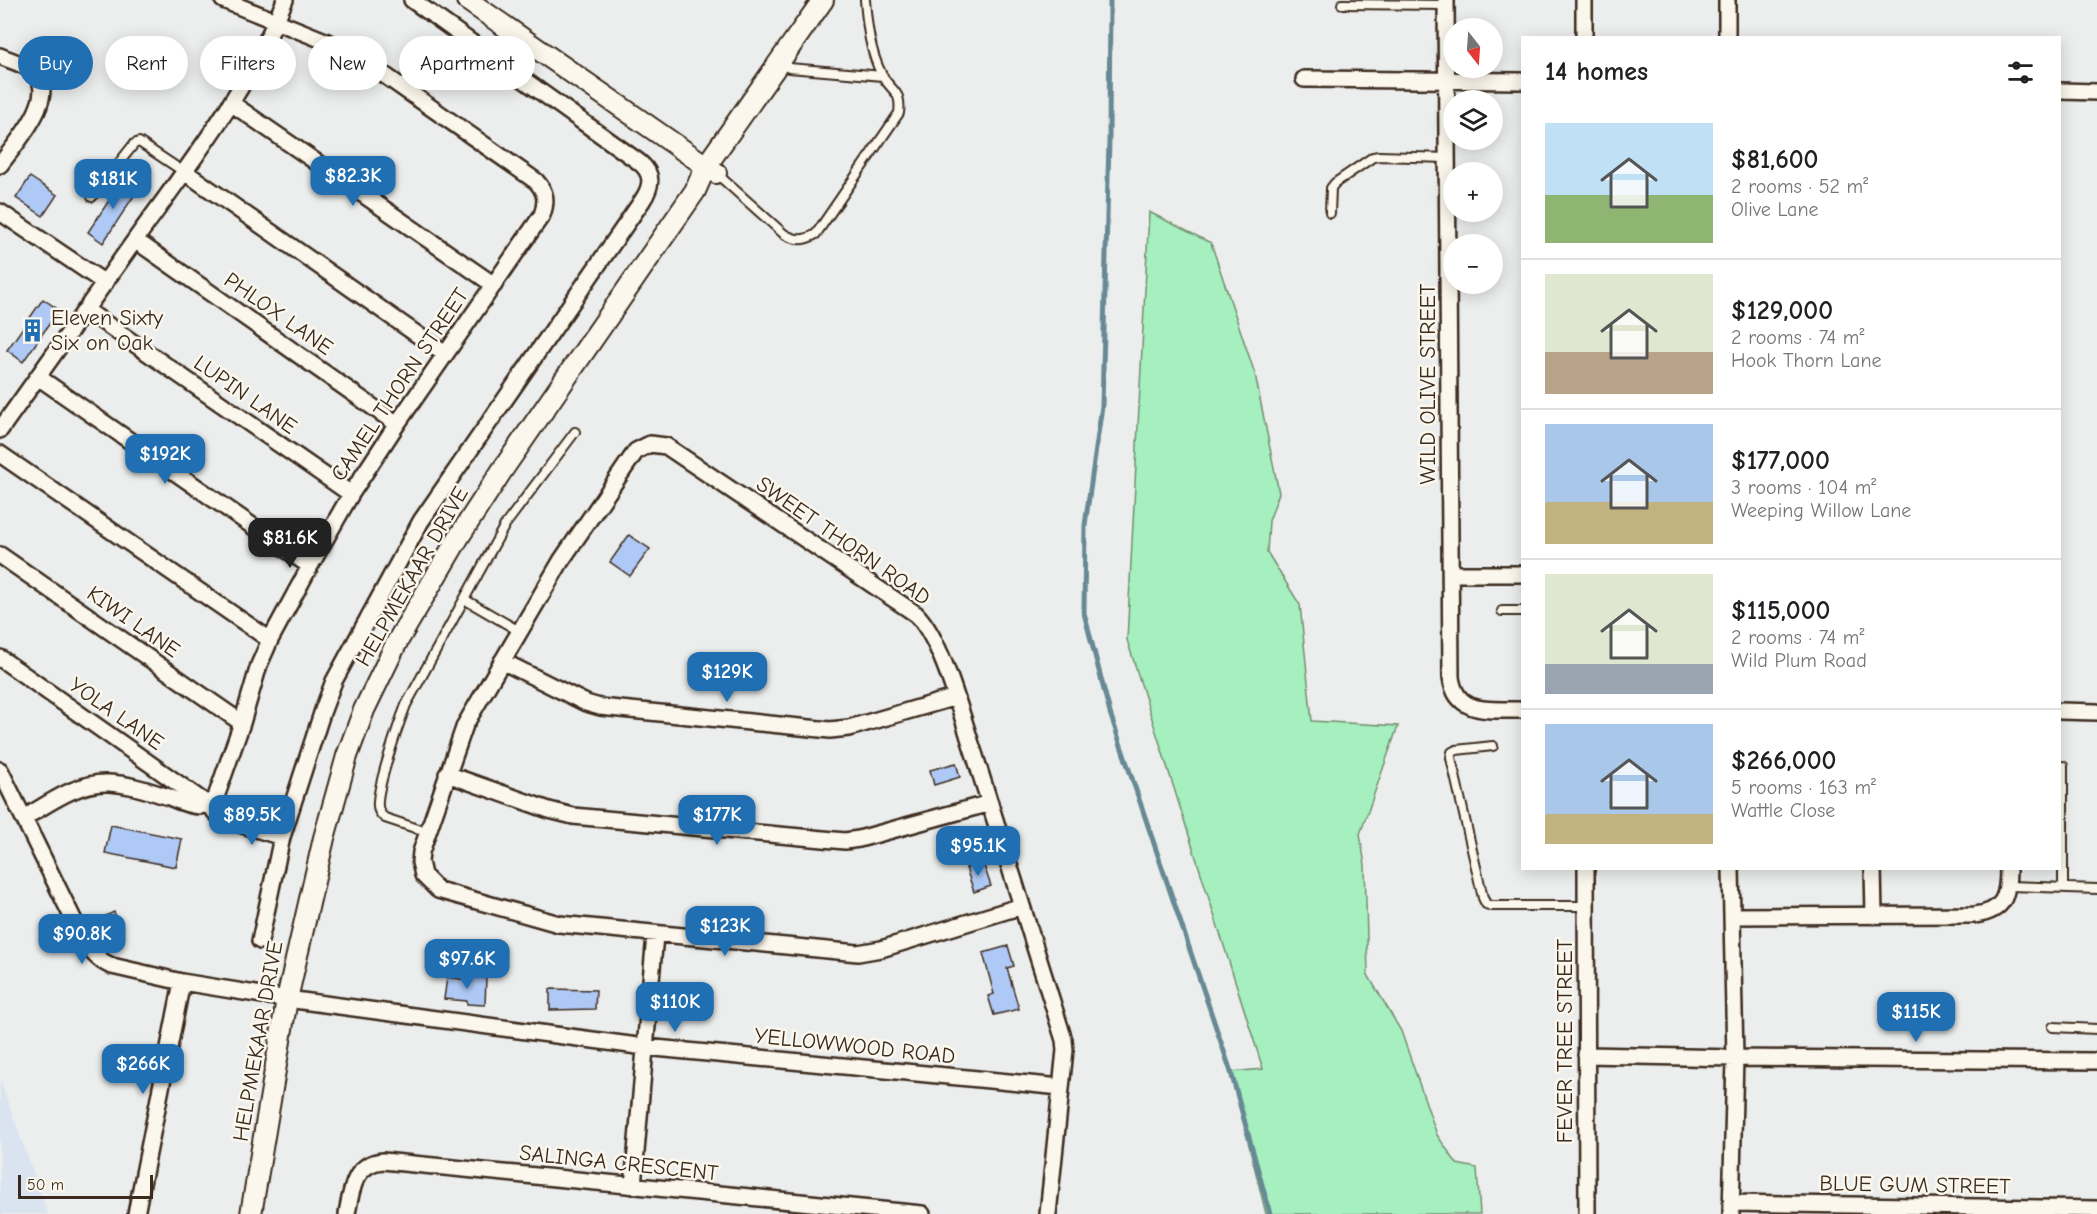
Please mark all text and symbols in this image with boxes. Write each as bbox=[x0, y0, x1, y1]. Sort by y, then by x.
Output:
north arrow bbox=[1443, 18, 1503, 78]
map controls bbox=[1443, 18, 1503, 294]
chip: Buy bbox=[18, 36, 93, 90]
chip: Rent bbox=[105, 36, 188, 90]
chip: Filters bbox=[200, 36, 296, 90]
chip: New bbox=[308, 36, 387, 90]
chip: Apartment bbox=[399, 36, 535, 90]
icon: filters bbox=[2004, 56, 2037, 89]
text: 14 homes bbox=[1545, 57, 1648, 87]
button: layers bbox=[1443, 90, 1503, 150]
text: $81,600 bbox=[1731, 145, 1819, 175]
icon: home bbox=[1593, 147, 1665, 219]
pin: $82.3K bbox=[304, 156, 402, 207]
pin: $181K bbox=[71, 159, 155, 210]
button: + bbox=[1443, 162, 1503, 222]
text: $82.3K bbox=[325, 164, 381, 187]
text: $181K bbox=[88, 167, 138, 190]
text: 2 rooms · 52 m² bbox=[1731, 175, 1868, 198]
text: Olive Lane bbox=[1731, 198, 1819, 221]
button: − bbox=[1443, 234, 1503, 294]
street label: PHLOX LANE bbox=[219, 267, 338, 361]
street label: CAMEL THORN STREET bbox=[325, 283, 475, 486]
street label: WILD OLIVE STREET bbox=[1415, 283, 1441, 484]
text: $129,000 bbox=[1731, 296, 1833, 326]
icon: home bbox=[1593, 298, 1665, 370]
place label: Eleven Sixty Six on Oak bbox=[51, 305, 163, 356]
building icon: Eleven Sixty Six on Oak bbox=[20, 317, 46, 343]
text: 2 rooms · 74 m² bbox=[1731, 326, 1864, 349]
text: Hook Thorn Lane bbox=[1731, 349, 1881, 372]
street label: LUPIN LANE bbox=[189, 350, 302, 440]
pin: $192K bbox=[123, 434, 207, 485]
text: $192K bbox=[139, 442, 191, 465]
text: $177,000 bbox=[1731, 446, 1830, 476]
icon: home bbox=[1593, 448, 1665, 520]
street label: SWEET THORN ROAD bbox=[751, 471, 936, 611]
text: 3 rooms · 104 m² bbox=[1731, 476, 1876, 499]
street label: HELPMEKAAR DRIVE bbox=[350, 482, 474, 671]
text: Weeping Willow Lane bbox=[1731, 499, 1911, 522]
pin: $81.6K bbox=[241, 518, 339, 569]
text: $81.6K bbox=[262, 526, 318, 549]
street label: KIWI LANE bbox=[82, 580, 185, 663]
text: $115,000 bbox=[1731, 596, 1830, 626]
icon: home bbox=[1593, 598, 1665, 670]
text: 2 rooms · 74 m² bbox=[1731, 626, 1864, 649]
text: Wild Plum Road bbox=[1731, 649, 1867, 672]
pin: $129K bbox=[685, 652, 769, 703]
text: $129K bbox=[701, 660, 753, 683]
street label: YOLA LANE bbox=[64, 672, 168, 756]
text: $266,000 bbox=[1731, 746, 1836, 776]
icon: home bbox=[1593, 748, 1665, 820]
text: 5 rooms · 163 m² bbox=[1731, 776, 1876, 799]
pin: $89.5K bbox=[203, 795, 301, 846]
pin: $177K bbox=[675, 795, 759, 846]
text: Wattle Close bbox=[1731, 799, 1835, 822]
text: $89.5K bbox=[223, 803, 281, 826]
text: $177K bbox=[692, 803, 742, 826]
pin: $95.1K bbox=[929, 826, 1027, 877]
text: $95.1K bbox=[950, 834, 1006, 857]
pin: $123K bbox=[683, 906, 767, 957]
pin: $90.8K bbox=[33, 914, 131, 965]
text: $123K bbox=[700, 914, 750, 937]
text: $90.8K bbox=[52, 922, 112, 945]
street label: FEVER TREE STREET bbox=[1552, 938, 1578, 1143]
street label: HELPMEKAAR DRIVE bbox=[228, 939, 288, 1143]
pin: $97.6K bbox=[418, 939, 516, 990]
text: $97.6K bbox=[439, 947, 495, 970]
pin: $110K bbox=[633, 982, 717, 1033]
text: $110K bbox=[650, 990, 700, 1013]
pin: $115K bbox=[1874, 992, 1958, 1043]
text: $115K bbox=[1891, 1000, 1941, 1023]
street label: YELLOWWOOD ROAD bbox=[753, 1023, 957, 1069]
pin: $266K bbox=[101, 1044, 185, 1095]
text: $266K bbox=[116, 1052, 170, 1075]
street label: SALINGA CRESCENT bbox=[518, 1140, 720, 1186]
street label: BLUE GUM STREET bbox=[1819, 1170, 2011, 1200]
scale bar bbox=[18, 1172, 153, 1200]
text: 50 m bbox=[27, 1176, 64, 1194]

